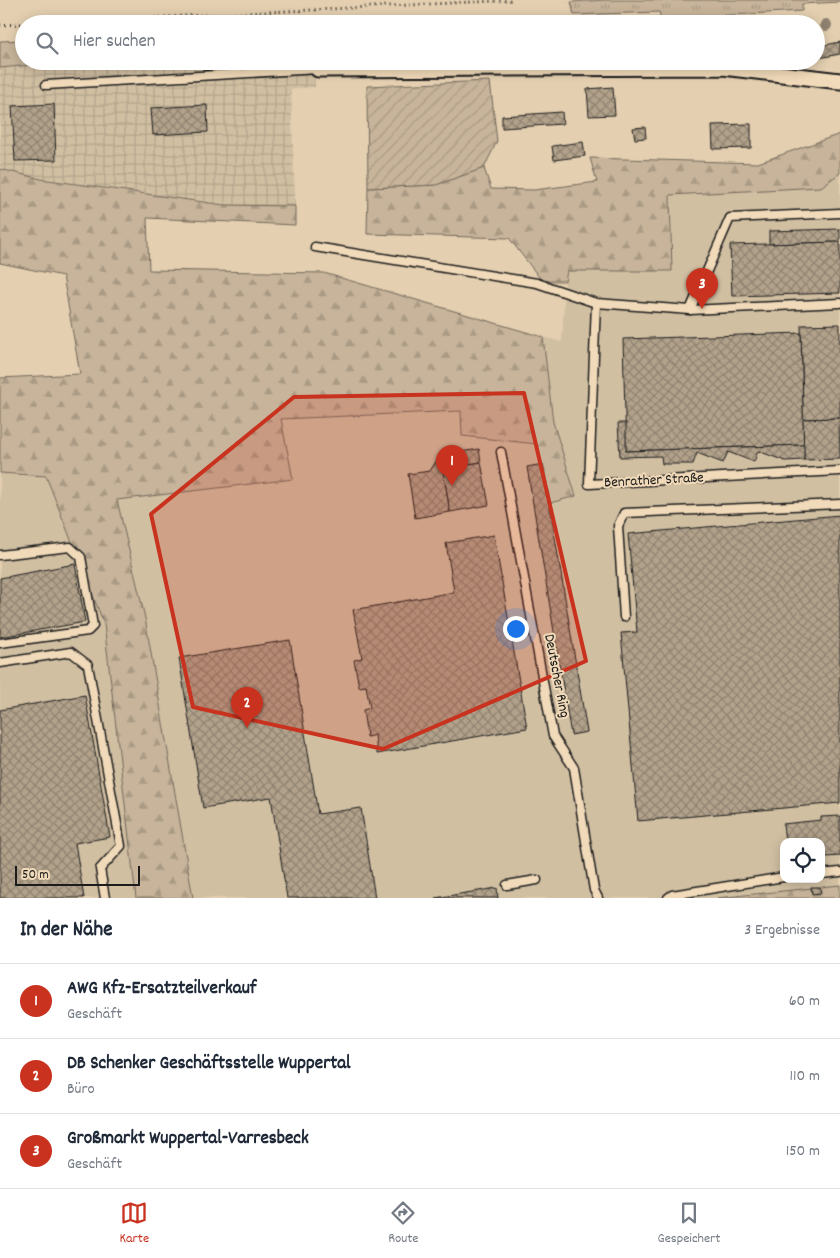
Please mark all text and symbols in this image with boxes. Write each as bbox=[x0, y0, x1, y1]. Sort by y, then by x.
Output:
search box bbox=[15, 15, 825, 70]
icon: search bbox=[33, 29, 61, 57]
text: Hier suchen bbox=[73, 29, 156, 56]
pin: 3 bbox=[686, 268, 718, 309]
pin: 1 bbox=[436, 445, 468, 486]
street label: Benrather Straße bbox=[604, 467, 705, 495]
your location bbox=[503, 616, 529, 642]
street label: Deutscher Ring bbox=[537, 632, 575, 720]
pin: 2 bbox=[231, 687, 263, 728]
map controls bbox=[780, 838, 825, 883]
button: locate bbox=[780, 838, 825, 883]
scale bar bbox=[15, 863, 140, 886]
text: 50 m bbox=[22, 865, 49, 885]
text: In der Nähe bbox=[20, 916, 112, 946]
text: 3 Ergebnisse bbox=[744, 919, 820, 942]
text: AWG Kfz-Ersatzteilverkauf bbox=[67, 976, 257, 1003]
text: 1 bbox=[34, 990, 38, 1013]
text: 60 m bbox=[789, 990, 820, 1013]
text: Geschäft bbox=[67, 1003, 122, 1026]
text: DB Schenker Geschäftsstelle Wuppertal bbox=[67, 1051, 351, 1078]
text: 2 bbox=[33, 1065, 40, 1088]
text: 110 m bbox=[790, 1065, 820, 1088]
text: Büro bbox=[67, 1078, 95, 1101]
text: Großmarkt Wuppertal-Varresbeck bbox=[67, 1126, 309, 1153]
text: 3 bbox=[32, 1140, 40, 1163]
text: 150 m bbox=[786, 1140, 820, 1163]
text: Geschäft bbox=[67, 1153, 122, 1176]
tab: Karte bbox=[120, 1199, 149, 1249]
tab: Route bbox=[388, 1199, 419, 1249]
tab: Gespeichert bbox=[658, 1199, 720, 1249]

